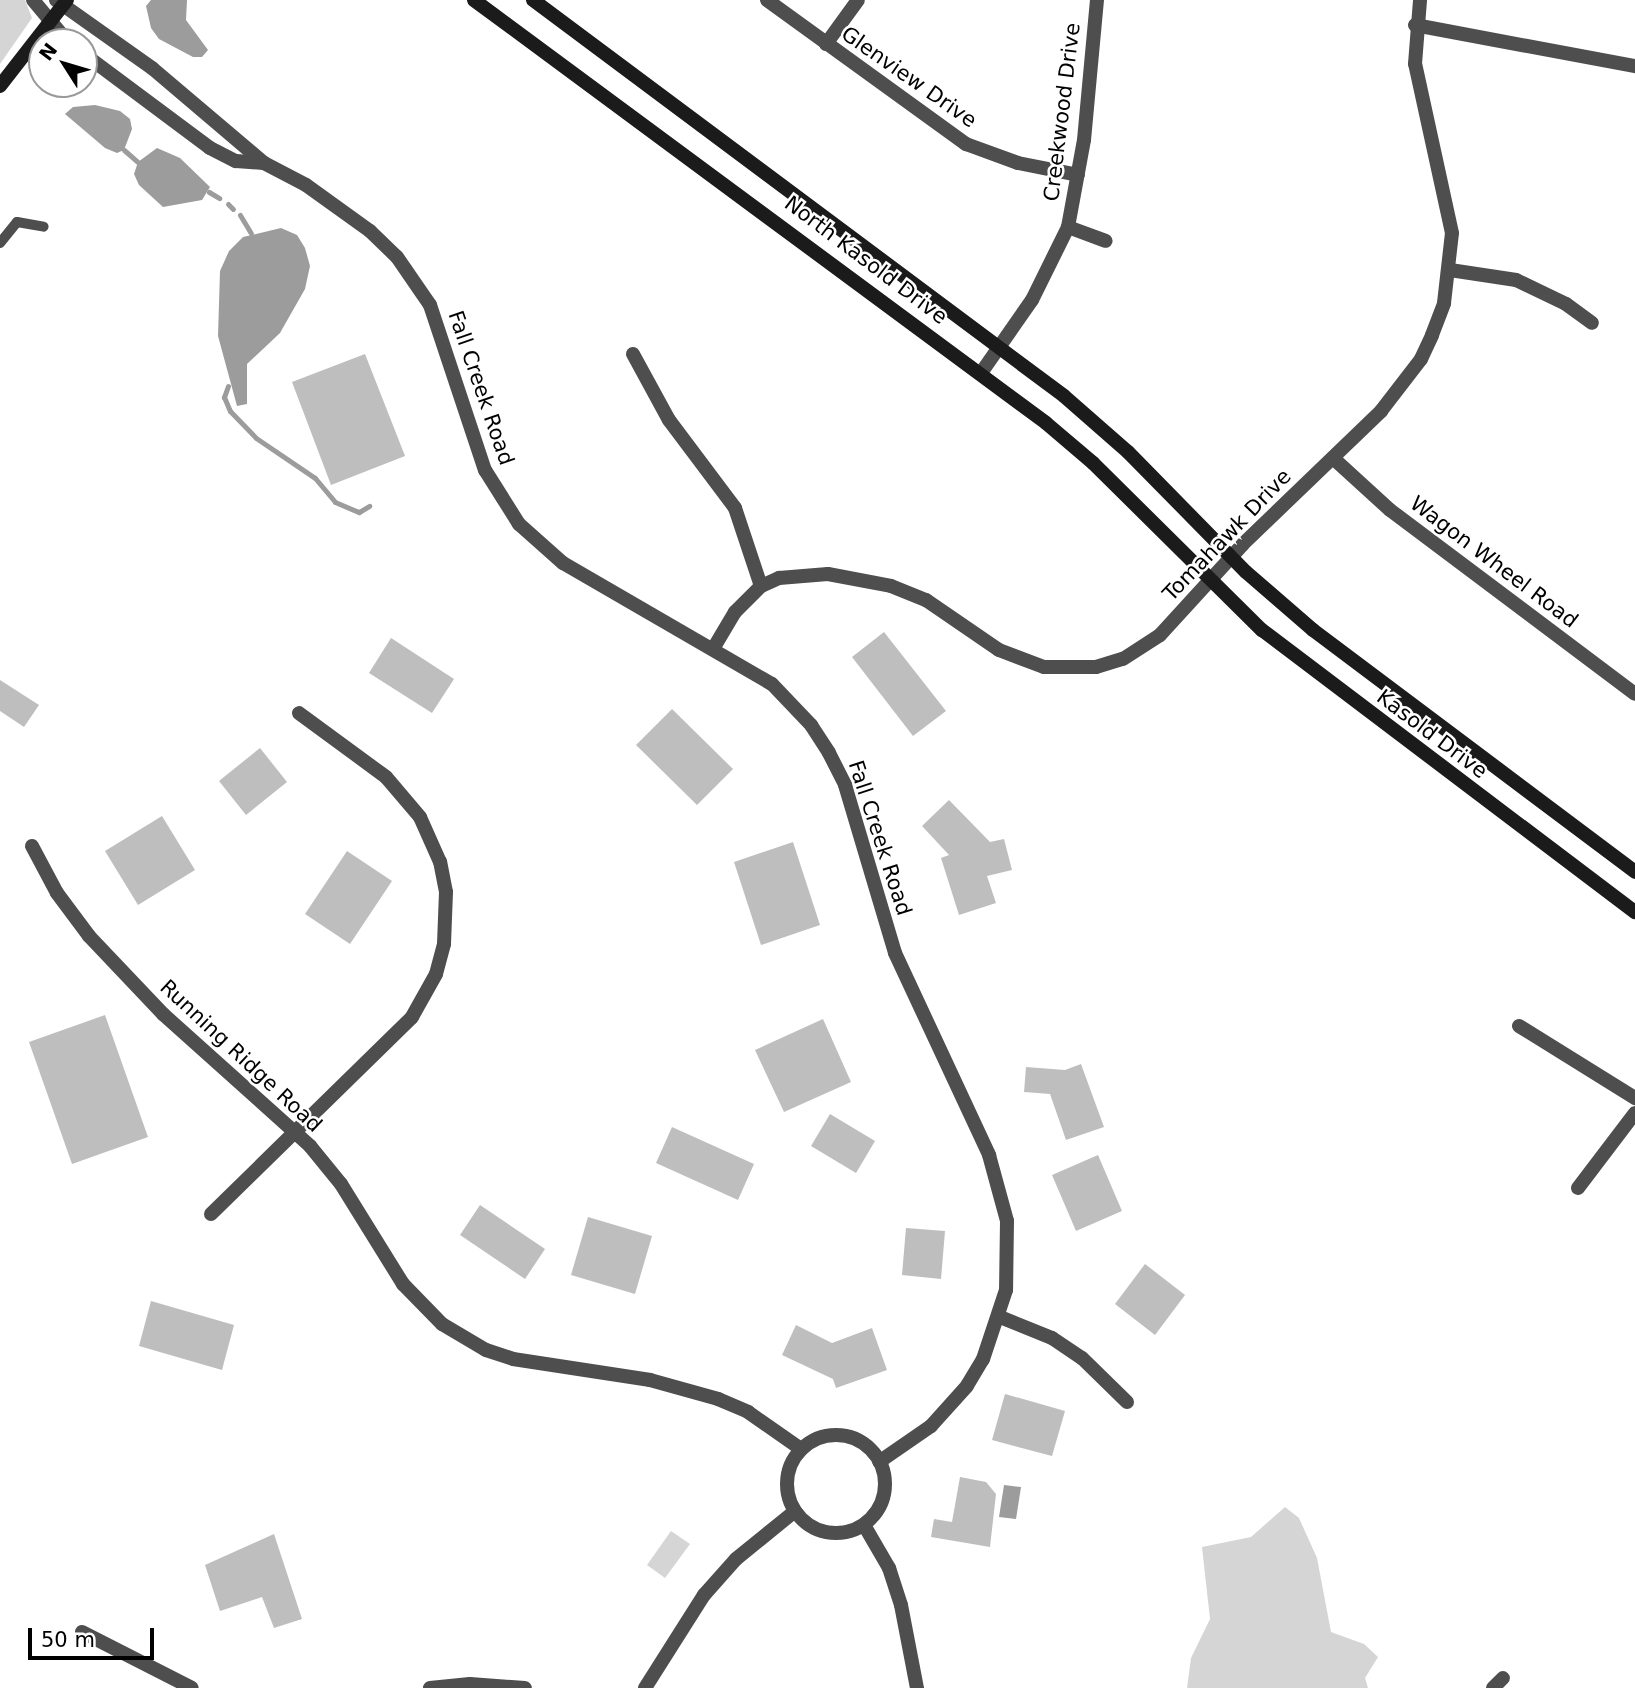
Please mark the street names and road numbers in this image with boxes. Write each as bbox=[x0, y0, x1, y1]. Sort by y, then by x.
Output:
street label: Glenview Drive bbox=[837, 21, 981, 133]
street label: Creekwood Drive bbox=[1039, 21, 1085, 203]
street label: North Kasold Drive bbox=[780, 191, 952, 329]
street label: Fall Creek Road bbox=[443, 308, 519, 468]
street label: Tomahawk Drive bbox=[1158, 464, 1296, 606]
street label: Wagon Wheel Road bbox=[1405, 491, 1583, 633]
street label: Kasold Drive bbox=[1372, 684, 1492, 784]
street label: Fall Creek Road bbox=[843, 757, 917, 919]
street label: Running Ridge Road bbox=[155, 974, 327, 1138]

